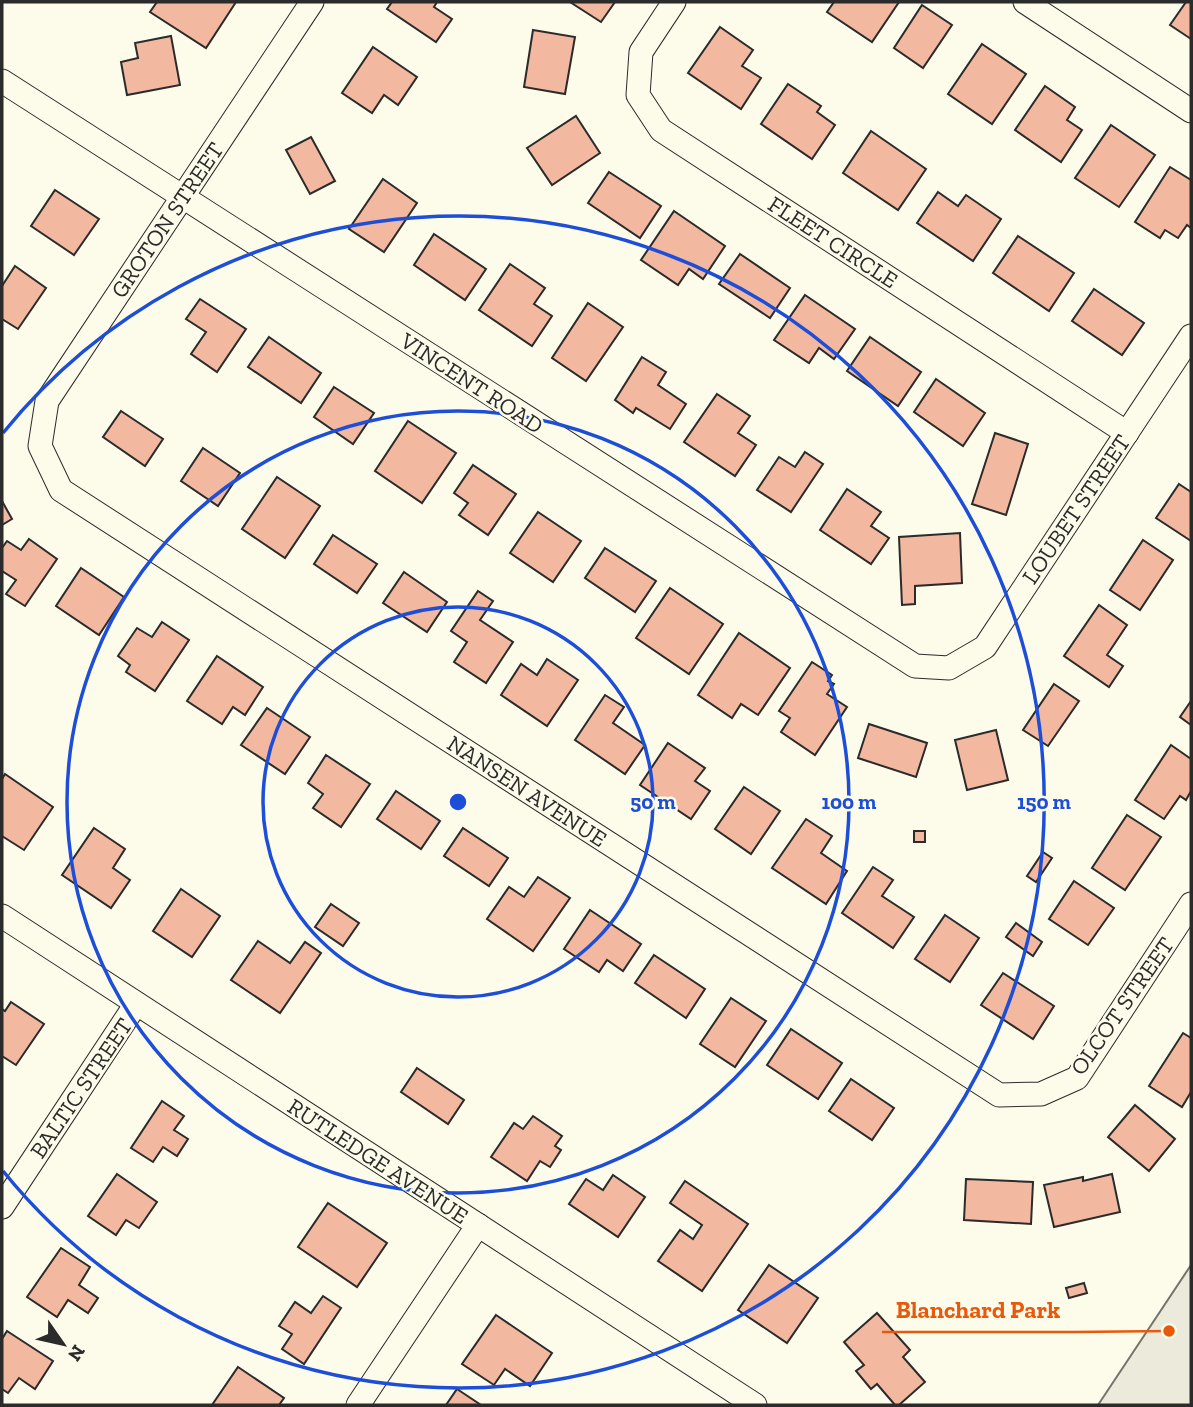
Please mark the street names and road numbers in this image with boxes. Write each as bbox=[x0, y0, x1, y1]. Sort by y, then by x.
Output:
street label: GROTON STREET bbox=[105, 137, 229, 303]
street label: FLEET CIRCLE bbox=[763, 190, 903, 294]
street label: VINCENT ROAD bbox=[394, 326, 549, 440]
street label: LOUBET STREET bbox=[1016, 429, 1136, 589]
street label: NANSEN AVENUE bbox=[442, 729, 612, 853]
street label: OLCOT STREET bbox=[1064, 932, 1180, 1080]
street label: BALTIC STREET bbox=[24, 1013, 138, 1163]
street label: RUTLEDGE AVENUE bbox=[282, 1092, 474, 1230]

